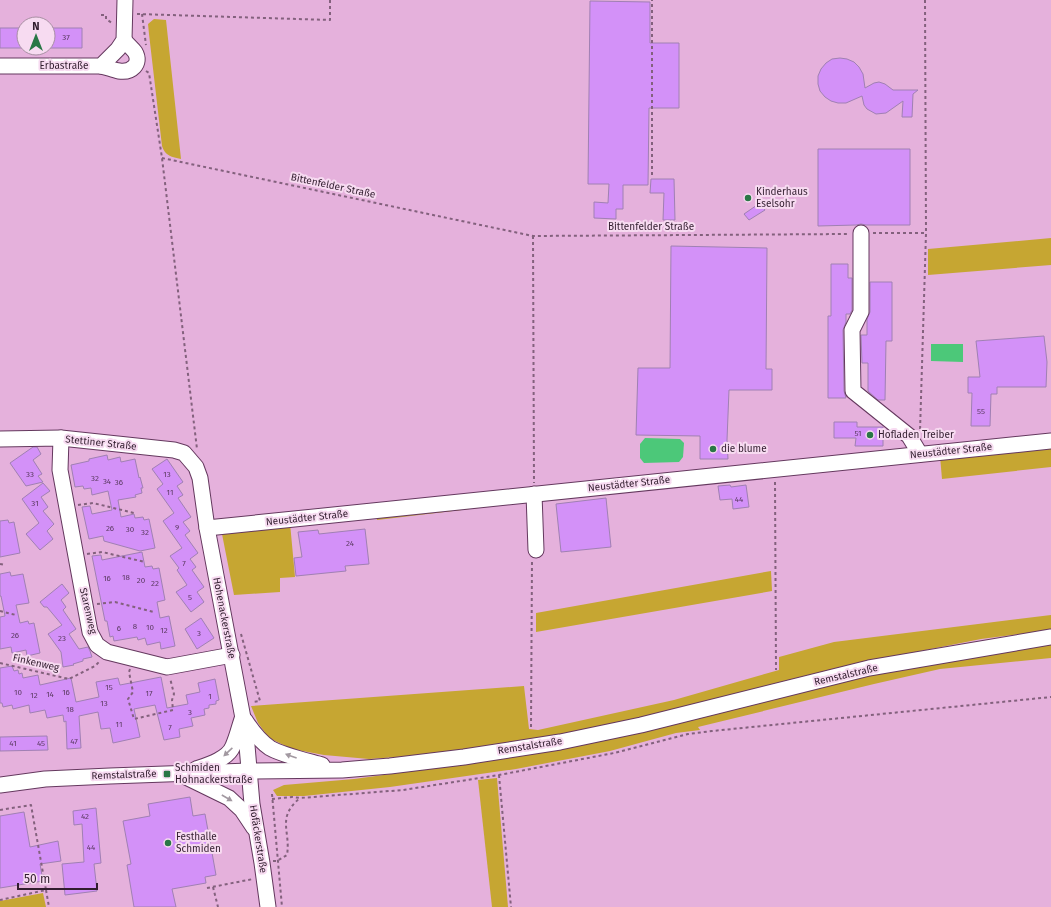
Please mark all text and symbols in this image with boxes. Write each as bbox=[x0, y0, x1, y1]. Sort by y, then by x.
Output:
north arrow bbox=[16, 16, 56, 56]
text: N bbox=[32, 20, 40, 33]
house number: 37 bbox=[62, 33, 70, 42]
street label: Erbastraße bbox=[40, 60, 88, 72]
street label: Bittenfelder Straße bbox=[290, 171, 376, 201]
place label: Kinderhaus Eselsohr bbox=[756, 186, 808, 210]
marker: Kinderhaus Eselsohr bbox=[743, 193, 753, 203]
street label: Bittenfelder Straße bbox=[608, 221, 694, 233]
house number: 55 bbox=[977, 407, 985, 416]
house number: 51 bbox=[854, 429, 862, 438]
place label: Hofladen Treiber bbox=[878, 429, 954, 441]
marker: Hofladen Treiber bbox=[865, 430, 875, 440]
street label: Stettiner Straße bbox=[65, 433, 137, 453]
street label: Neustädter Straße bbox=[909, 441, 993, 461]
place label: die blume bbox=[721, 443, 767, 455]
marker: die blume bbox=[708, 444, 718, 454]
house number: 33 bbox=[26, 470, 34, 479]
house number: 13 bbox=[163, 470, 171, 479]
house number: 32 bbox=[91, 474, 99, 483]
street label: Neustädter Straße bbox=[587, 474, 671, 494]
house number: 34 bbox=[103, 477, 112, 486]
house number: 36 bbox=[115, 478, 123, 487]
house number: 11 bbox=[167, 488, 173, 497]
house number: 44 bbox=[735, 495, 744, 504]
house number: 31 bbox=[31, 499, 39, 508]
street label: Neustädter Straße bbox=[265, 508, 349, 528]
house number: 9 bbox=[175, 523, 179, 532]
house number: 26 bbox=[106, 524, 114, 533]
house number: 30 bbox=[126, 525, 135, 534]
house number: 32 bbox=[141, 528, 149, 537]
house number: 24 bbox=[346, 539, 355, 548]
house number: 7 bbox=[182, 559, 186, 568]
house number: 18 bbox=[122, 573, 131, 582]
house number: 16 bbox=[103, 574, 111, 583]
house number: 20 bbox=[137, 576, 146, 585]
street label: Hohenackerstraße bbox=[210, 576, 238, 660]
house number: 22 bbox=[151, 579, 159, 588]
street label: Starenweg bbox=[77, 587, 99, 636]
house number: 5 bbox=[188, 593, 192, 602]
house number: 8 bbox=[133, 622, 138, 631]
house number: 10 bbox=[146, 623, 154, 632]
house number: 6 bbox=[117, 624, 121, 633]
house number: 12 bbox=[160, 626, 168, 635]
house number: 3 bbox=[197, 629, 201, 638]
house number: 26 bbox=[11, 631, 19, 640]
house number: 23 bbox=[58, 634, 66, 643]
street label: Finkenweg bbox=[12, 652, 61, 674]
street label: Remstalstraße bbox=[813, 662, 879, 688]
house number: 15 bbox=[105, 683, 113, 692]
house number: 10 bbox=[14, 688, 22, 697]
house number: 16 bbox=[62, 688, 70, 697]
house number: 17 bbox=[145, 689, 153, 698]
house number: 14 bbox=[46, 690, 55, 699]
house number: 12 bbox=[30, 691, 38, 700]
house number: 1 bbox=[208, 692, 212, 701]
house number: 13 bbox=[100, 699, 108, 708]
house number: 18 bbox=[66, 705, 75, 714]
house number: 3 bbox=[188, 708, 192, 717]
house number: 11 bbox=[116, 720, 122, 729]
house number: 7 bbox=[168, 723, 172, 732]
street label: Remstalstraße bbox=[497, 735, 563, 757]
house number: 47 bbox=[70, 737, 78, 746]
house number: 41 bbox=[9, 739, 17, 748]
house number: 45 bbox=[37, 739, 45, 748]
one-way arrow bbox=[223, 748, 233, 757]
one-way arrow bbox=[284, 753, 296, 759]
place label: Schmiden Hohnackerstraße bbox=[175, 762, 252, 786]
street label: Remstalstraße bbox=[91, 768, 157, 782]
marker: Schmiden Hohnackerstraße bbox=[162, 769, 172, 779]
one-way arrow bbox=[221, 794, 233, 801]
street label: Hofäckerstraße bbox=[247, 804, 269, 874]
house number: 42 bbox=[81, 812, 89, 821]
place label: Festhalle Schmiden bbox=[176, 831, 221, 855]
marker: Festhalle Schmiden bbox=[163, 838, 173, 848]
house number: 44 bbox=[87, 843, 96, 852]
scale bar bbox=[18, 865, 97, 891]
text: 50 m bbox=[24, 872, 50, 886]

